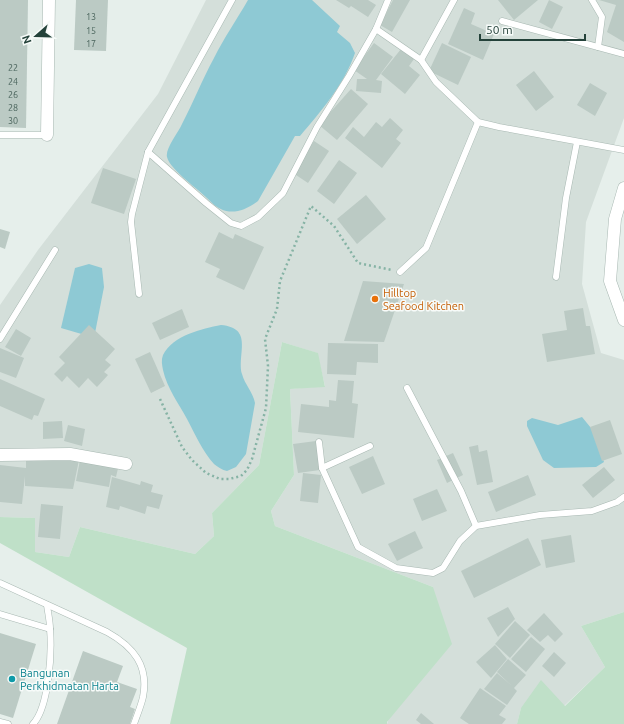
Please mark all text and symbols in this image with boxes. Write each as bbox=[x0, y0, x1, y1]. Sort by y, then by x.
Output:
house number: 13 bbox=[86, 12, 96, 22]
north arrow bbox=[16, 16, 56, 56]
scale bar bbox=[480, 16, 585, 42]
text: 50 m bbox=[486, 23, 513, 36]
house number: 15 bbox=[86, 26, 96, 36]
text: N bbox=[20, 34, 34, 45]
house number: 17 bbox=[86, 39, 96, 49]
house number: 22 bbox=[8, 63, 18, 73]
house number: 24 bbox=[8, 77, 18, 87]
house number: 26 bbox=[8, 90, 18, 100]
house number: 28 bbox=[8, 103, 18, 113]
house number: 30 bbox=[8, 116, 18, 126]
place label: Hilltop Seafood Kitchen bbox=[383, 287, 464, 312]
marker: Hilltop Seafood Kitchen bbox=[370, 294, 380, 304]
place label: Bangunan Perkhidmatan Harta bbox=[20, 667, 119, 692]
marker: Bangunan Perkhidmatan Harta bbox=[7, 674, 17, 684]

